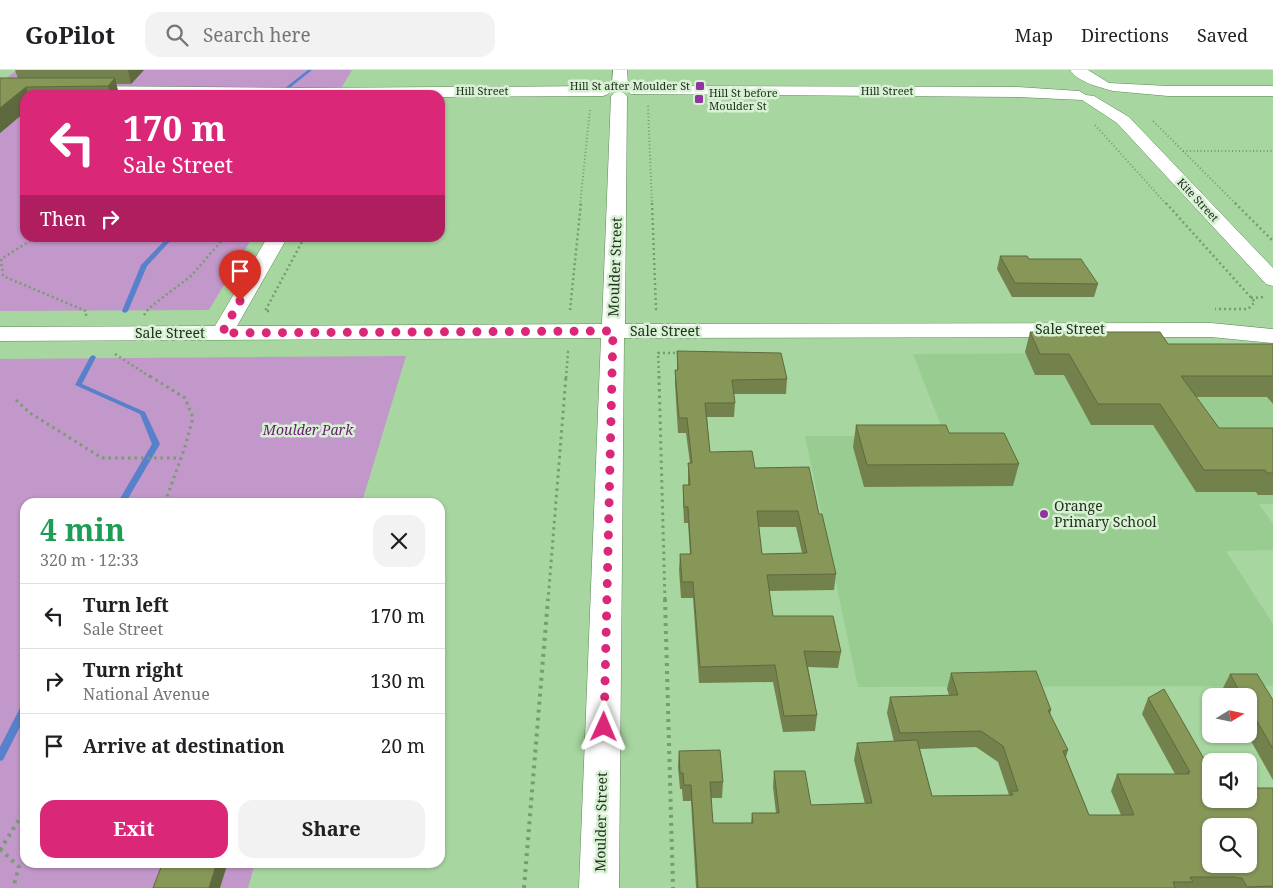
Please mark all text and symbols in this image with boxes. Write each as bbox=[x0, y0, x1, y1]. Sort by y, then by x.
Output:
search box bbox=[145, 12, 495, 57]
text: GoPilot bbox=[25, 18, 115, 51]
icon: search bbox=[163, 21, 191, 49]
text: Search here bbox=[203, 22, 311, 48]
text: Map bbox=[1015, 23, 1053, 47]
text: Directions bbox=[1081, 23, 1169, 47]
text: Saved bbox=[1197, 23, 1248, 47]
place label: Hill St after Moulder St bbox=[570, 78, 690, 93]
marker: Hill St after Moulder St bbox=[694, 80, 706, 92]
street label: Hill Street bbox=[456, 83, 508, 98]
street label: Hill Street bbox=[861, 83, 913, 98]
place label: Hill St before Moulder St bbox=[709, 85, 778, 113]
marker: Hill St before Moulder St bbox=[693, 93, 705, 105]
text: 170 m bbox=[123, 104, 226, 151]
icon: left bbox=[40, 110, 105, 175]
text: Sale Street bbox=[123, 149, 233, 179]
street label: Kite Street bbox=[1174, 175, 1223, 225]
icon: right bbox=[96, 205, 124, 233]
text: Then bbox=[40, 206, 86, 232]
street label: Moulder Street bbox=[603, 217, 626, 317]
pin bbox=[219, 250, 261, 301]
icon: arrive bbox=[226, 257, 254, 285]
street label: Sale Street bbox=[1035, 319, 1105, 338]
street label: Sale Street bbox=[630, 321, 700, 340]
street label: Sale Street bbox=[135, 323, 205, 342]
park label: Moulder Park bbox=[262, 420, 354, 439]
place label: Orange Primary School bbox=[1054, 496, 1157, 531]
marker: Orange Primary School bbox=[1038, 508, 1050, 520]
text: 4 min bbox=[40, 509, 125, 550]
button: close bbox=[373, 515, 425, 567]
text: 320 m · 12:33 bbox=[40, 549, 139, 571]
text: Turn left bbox=[83, 592, 169, 618]
icon: left bbox=[40, 602, 68, 630]
text: 170 m bbox=[370, 603, 425, 629]
text: Sale Street bbox=[83, 618, 163, 640]
text: Turn right bbox=[83, 657, 183, 683]
icon: right bbox=[40, 667, 68, 695]
text: 130 m bbox=[370, 668, 425, 694]
text: National Avenue bbox=[83, 683, 210, 705]
north arrow bbox=[1202, 688, 1258, 742]
map controls bbox=[1202, 688, 1257, 873]
position arrow bbox=[577, 700, 629, 752]
icon: arrive bbox=[40, 732, 68, 760]
text: Arrive at destination bbox=[83, 733, 285, 759]
text: 20 m bbox=[381, 733, 425, 759]
button: sound bbox=[1202, 753, 1257, 808]
street label: Moulder Street bbox=[590, 772, 611, 872]
button: Exit bbox=[40, 800, 228, 858]
button: Share bbox=[238, 800, 425, 858]
button: search bbox=[1202, 818, 1257, 873]

